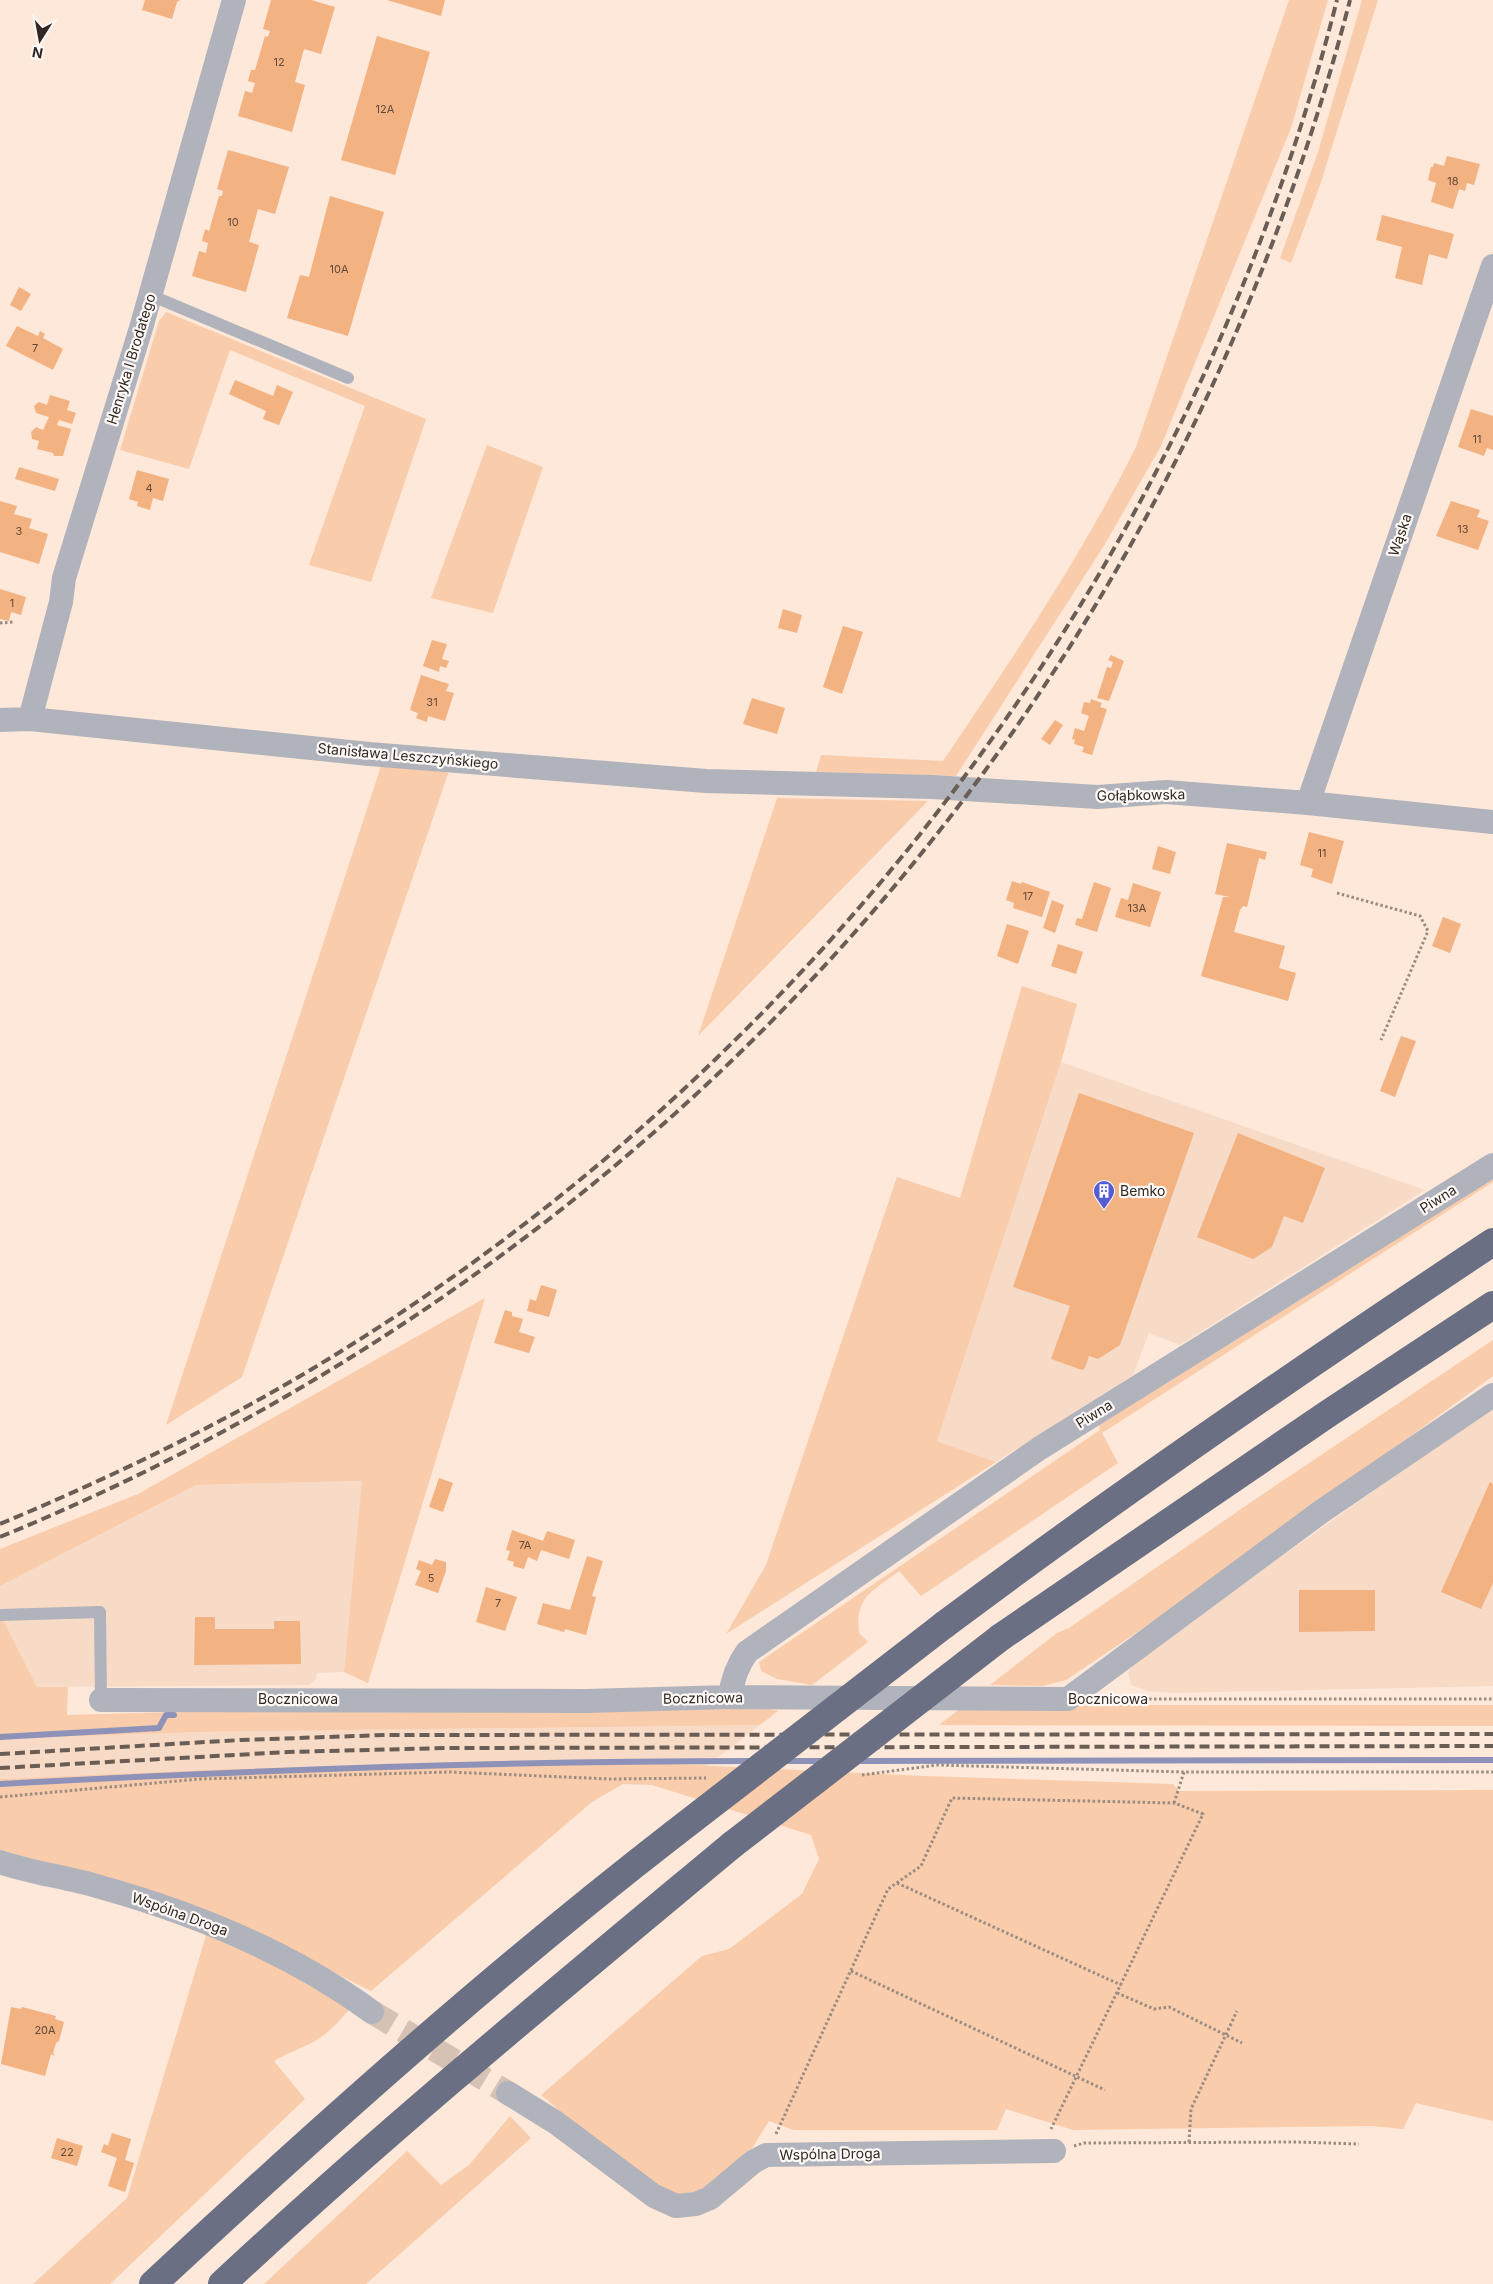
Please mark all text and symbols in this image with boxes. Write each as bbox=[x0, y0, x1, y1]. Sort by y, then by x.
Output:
north arrow bbox=[15, 15, 65, 65]
text: N bbox=[31, 44, 44, 63]
house number: 12 bbox=[273, 55, 285, 69]
house number: 12A bbox=[376, 102, 395, 116]
house number: 18 bbox=[1447, 174, 1459, 188]
house number: 10 bbox=[227, 215, 239, 229]
house number: 10A bbox=[329, 262, 349, 276]
street label: Henryka I Brodatego bbox=[103, 291, 159, 426]
house number: 7 bbox=[32, 341, 38, 355]
house number: 11 bbox=[1473, 432, 1481, 446]
house number: 4 bbox=[145, 481, 153, 495]
street label: Wąska bbox=[1384, 511, 1415, 558]
house number: 13 bbox=[1457, 522, 1469, 536]
house number: 3 bbox=[16, 524, 23, 538]
house number: 1 bbox=[10, 596, 14, 610]
house number: 31 bbox=[426, 695, 438, 709]
street label: Stanisława Leszczyńskiego bbox=[317, 739, 499, 772]
street label: Gołąbkowska bbox=[1097, 785, 1185, 804]
house number: 11 bbox=[1318, 846, 1326, 860]
house number: 17 bbox=[1023, 889, 1033, 903]
house number: 13A bbox=[1128, 901, 1147, 915]
building icon: Bemko bbox=[1092, 1179, 1116, 1210]
street label: Piwna bbox=[1416, 1181, 1459, 1216]
place label: Bemko bbox=[1120, 1182, 1165, 1199]
street label: Piwna bbox=[1072, 1396, 1115, 1431]
house number: 7A bbox=[519, 1538, 532, 1552]
house number: 5 bbox=[428, 1571, 435, 1585]
house number: 7 bbox=[495, 1596, 501, 1610]
street label: Bocznicowa bbox=[663, 1688, 743, 1707]
street label: Bocznicowa bbox=[258, 1690, 338, 1707]
street label: Bocznicowa bbox=[1068, 1690, 1148, 1707]
street label: Wspólna Droga bbox=[130, 1888, 231, 1939]
house number: 20A bbox=[34, 2023, 56, 2037]
street label: Wspólna Droga bbox=[779, 2144, 881, 2163]
house number: 22 bbox=[60, 2145, 74, 2159]

